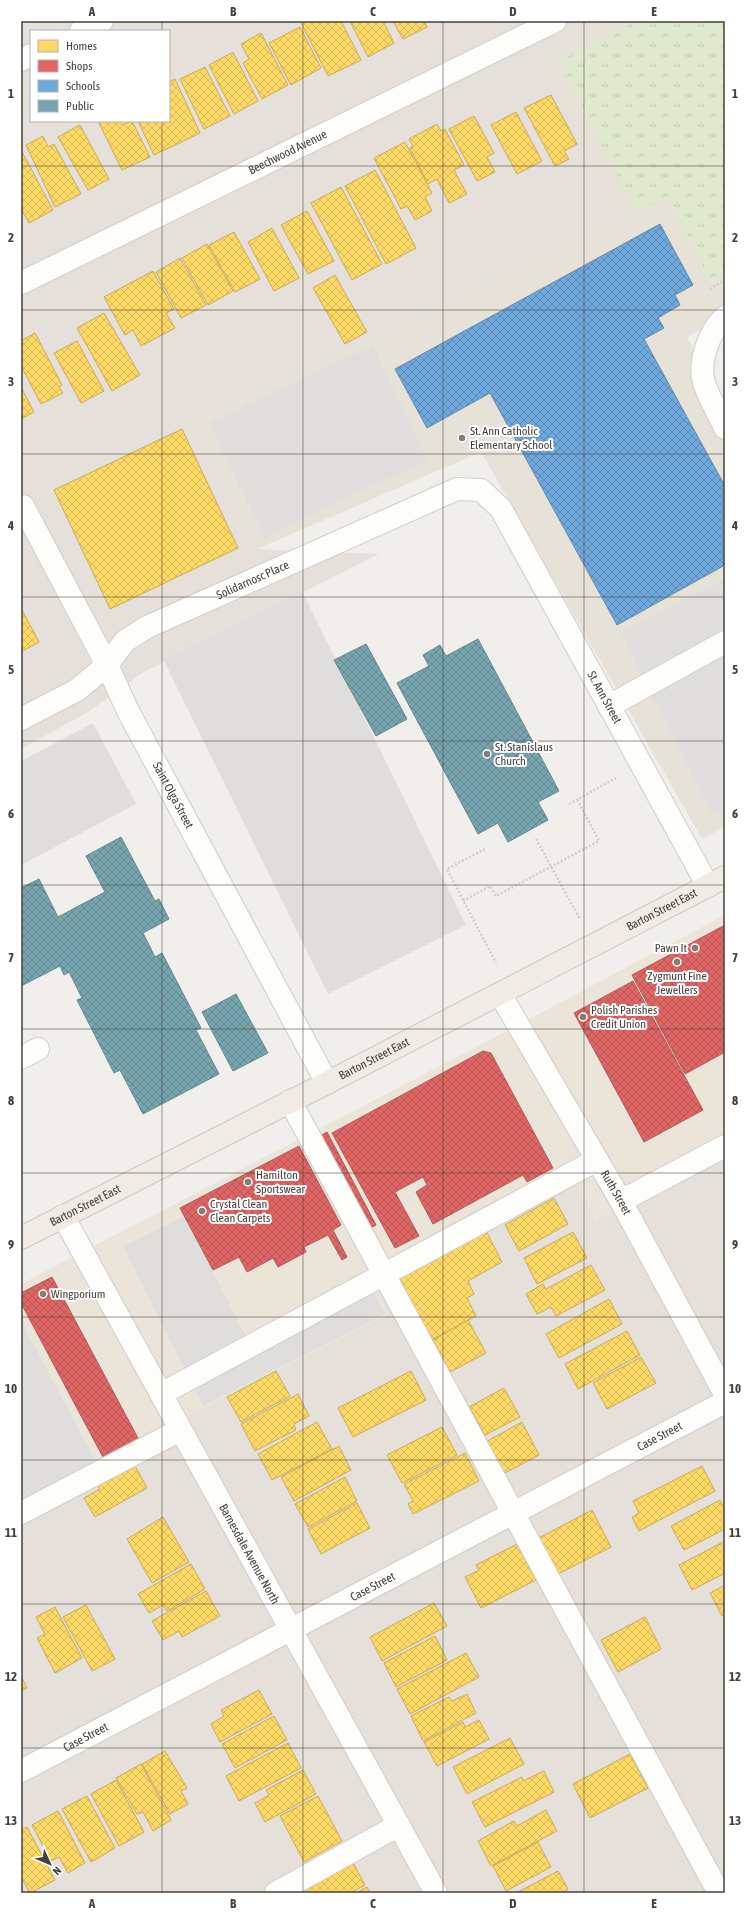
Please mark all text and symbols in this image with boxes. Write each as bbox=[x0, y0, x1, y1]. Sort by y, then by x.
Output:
text: A bbox=[88, 4, 96, 19]
text: B bbox=[230, 4, 237, 19]
text: C bbox=[370, 4, 376, 19]
text: D bbox=[509, 4, 517, 19]
text: E bbox=[651, 4, 657, 19]
legend bbox=[30, 30, 170, 122]
text: Homes bbox=[66, 39, 97, 53]
text: Shops bbox=[66, 59, 92, 73]
text: Schools bbox=[66, 79, 100, 93]
text: 1 bbox=[8, 86, 14, 101]
text: 1 bbox=[732, 86, 738, 101]
text: Public bbox=[66, 99, 94, 113]
street label: Beechwood Avenue bbox=[246, 127, 329, 177]
text: 2 bbox=[8, 230, 14, 245]
text: 2 bbox=[732, 230, 738, 245]
text: 3 bbox=[8, 374, 14, 389]
text: 3 bbox=[732, 374, 738, 389]
place label: St. Ann Catholic Elementary School bbox=[470, 424, 553, 452]
marker: St. Ann Catholic Elementary School bbox=[457, 433, 467, 443]
text: 4 bbox=[7, 518, 14, 533]
text: 4 bbox=[731, 518, 738, 533]
street label: Solidarnosc Place bbox=[214, 558, 291, 602]
text: 5 bbox=[8, 662, 14, 677]
text: 5 bbox=[732, 662, 738, 677]
street label: St. Ann Street bbox=[584, 669, 625, 727]
place label: St. Stanislaus Church bbox=[495, 740, 553, 768]
marker: St. Stanislaus Church bbox=[482, 749, 492, 759]
street label: Saint Olga Street bbox=[150, 760, 197, 831]
text: 6 bbox=[8, 806, 14, 821]
text: 6 bbox=[732, 806, 738, 821]
street label: Barton Street East bbox=[624, 885, 700, 934]
place label: Pawn It bbox=[655, 941, 688, 955]
marker: Pawn It bbox=[690, 943, 700, 953]
text: 7 bbox=[8, 950, 14, 965]
text: 7 bbox=[732, 950, 738, 965]
marker: Zygmunt Fine Jewellers bbox=[672, 957, 682, 967]
place label: Zygmunt Fine Jewellers bbox=[647, 969, 707, 997]
place label: Polish Parishes Credit Union bbox=[591, 1003, 657, 1031]
marker: Polish Parishes Credit Union bbox=[578, 1012, 588, 1022]
street label: Barton Street East bbox=[336, 1034, 412, 1083]
text: 8 bbox=[8, 1093, 14, 1108]
text: 8 bbox=[732, 1093, 738, 1108]
place label: Hamilton Sportswear bbox=[256, 1168, 306, 1196]
street label: Ruth Street bbox=[598, 1168, 634, 1218]
marker: Hamilton Sportswear bbox=[243, 1177, 253, 1187]
street label: Barton Street East bbox=[47, 1181, 124, 1229]
place label: Crystal Clean Clean Carpets bbox=[210, 1197, 270, 1225]
marker: Crystal Clean Clean Carpets bbox=[197, 1206, 207, 1216]
text: 9 bbox=[8, 1237, 14, 1252]
text: 9 bbox=[732, 1237, 738, 1252]
place label: Wingporium bbox=[51, 1287, 106, 1301]
marker: Wingporium bbox=[38, 1289, 48, 1299]
text: 10 bbox=[5, 1381, 17, 1396]
text: 10 bbox=[729, 1381, 741, 1396]
street label: Case Street bbox=[635, 1419, 685, 1454]
street label: Barnesdale Avenue North bbox=[216, 1502, 282, 1607]
text: 11 bbox=[5, 1525, 17, 1540]
text: 11 bbox=[729, 1525, 741, 1540]
street label: Case Street bbox=[348, 1569, 398, 1604]
text: 12 bbox=[5, 1669, 17, 1684]
text: 12 bbox=[729, 1669, 741, 1684]
street label: Case Street bbox=[61, 1719, 111, 1755]
text: 13 bbox=[5, 1813, 17, 1828]
text: 13 bbox=[729, 1813, 741, 1828]
north arrow bbox=[30, 1844, 70, 1884]
text: N bbox=[51, 1864, 64, 1877]
text: A bbox=[88, 1896, 96, 1911]
text: B bbox=[230, 1896, 237, 1911]
text: C bbox=[370, 1896, 376, 1911]
text: D bbox=[509, 1896, 517, 1911]
text: E bbox=[651, 1896, 657, 1911]

